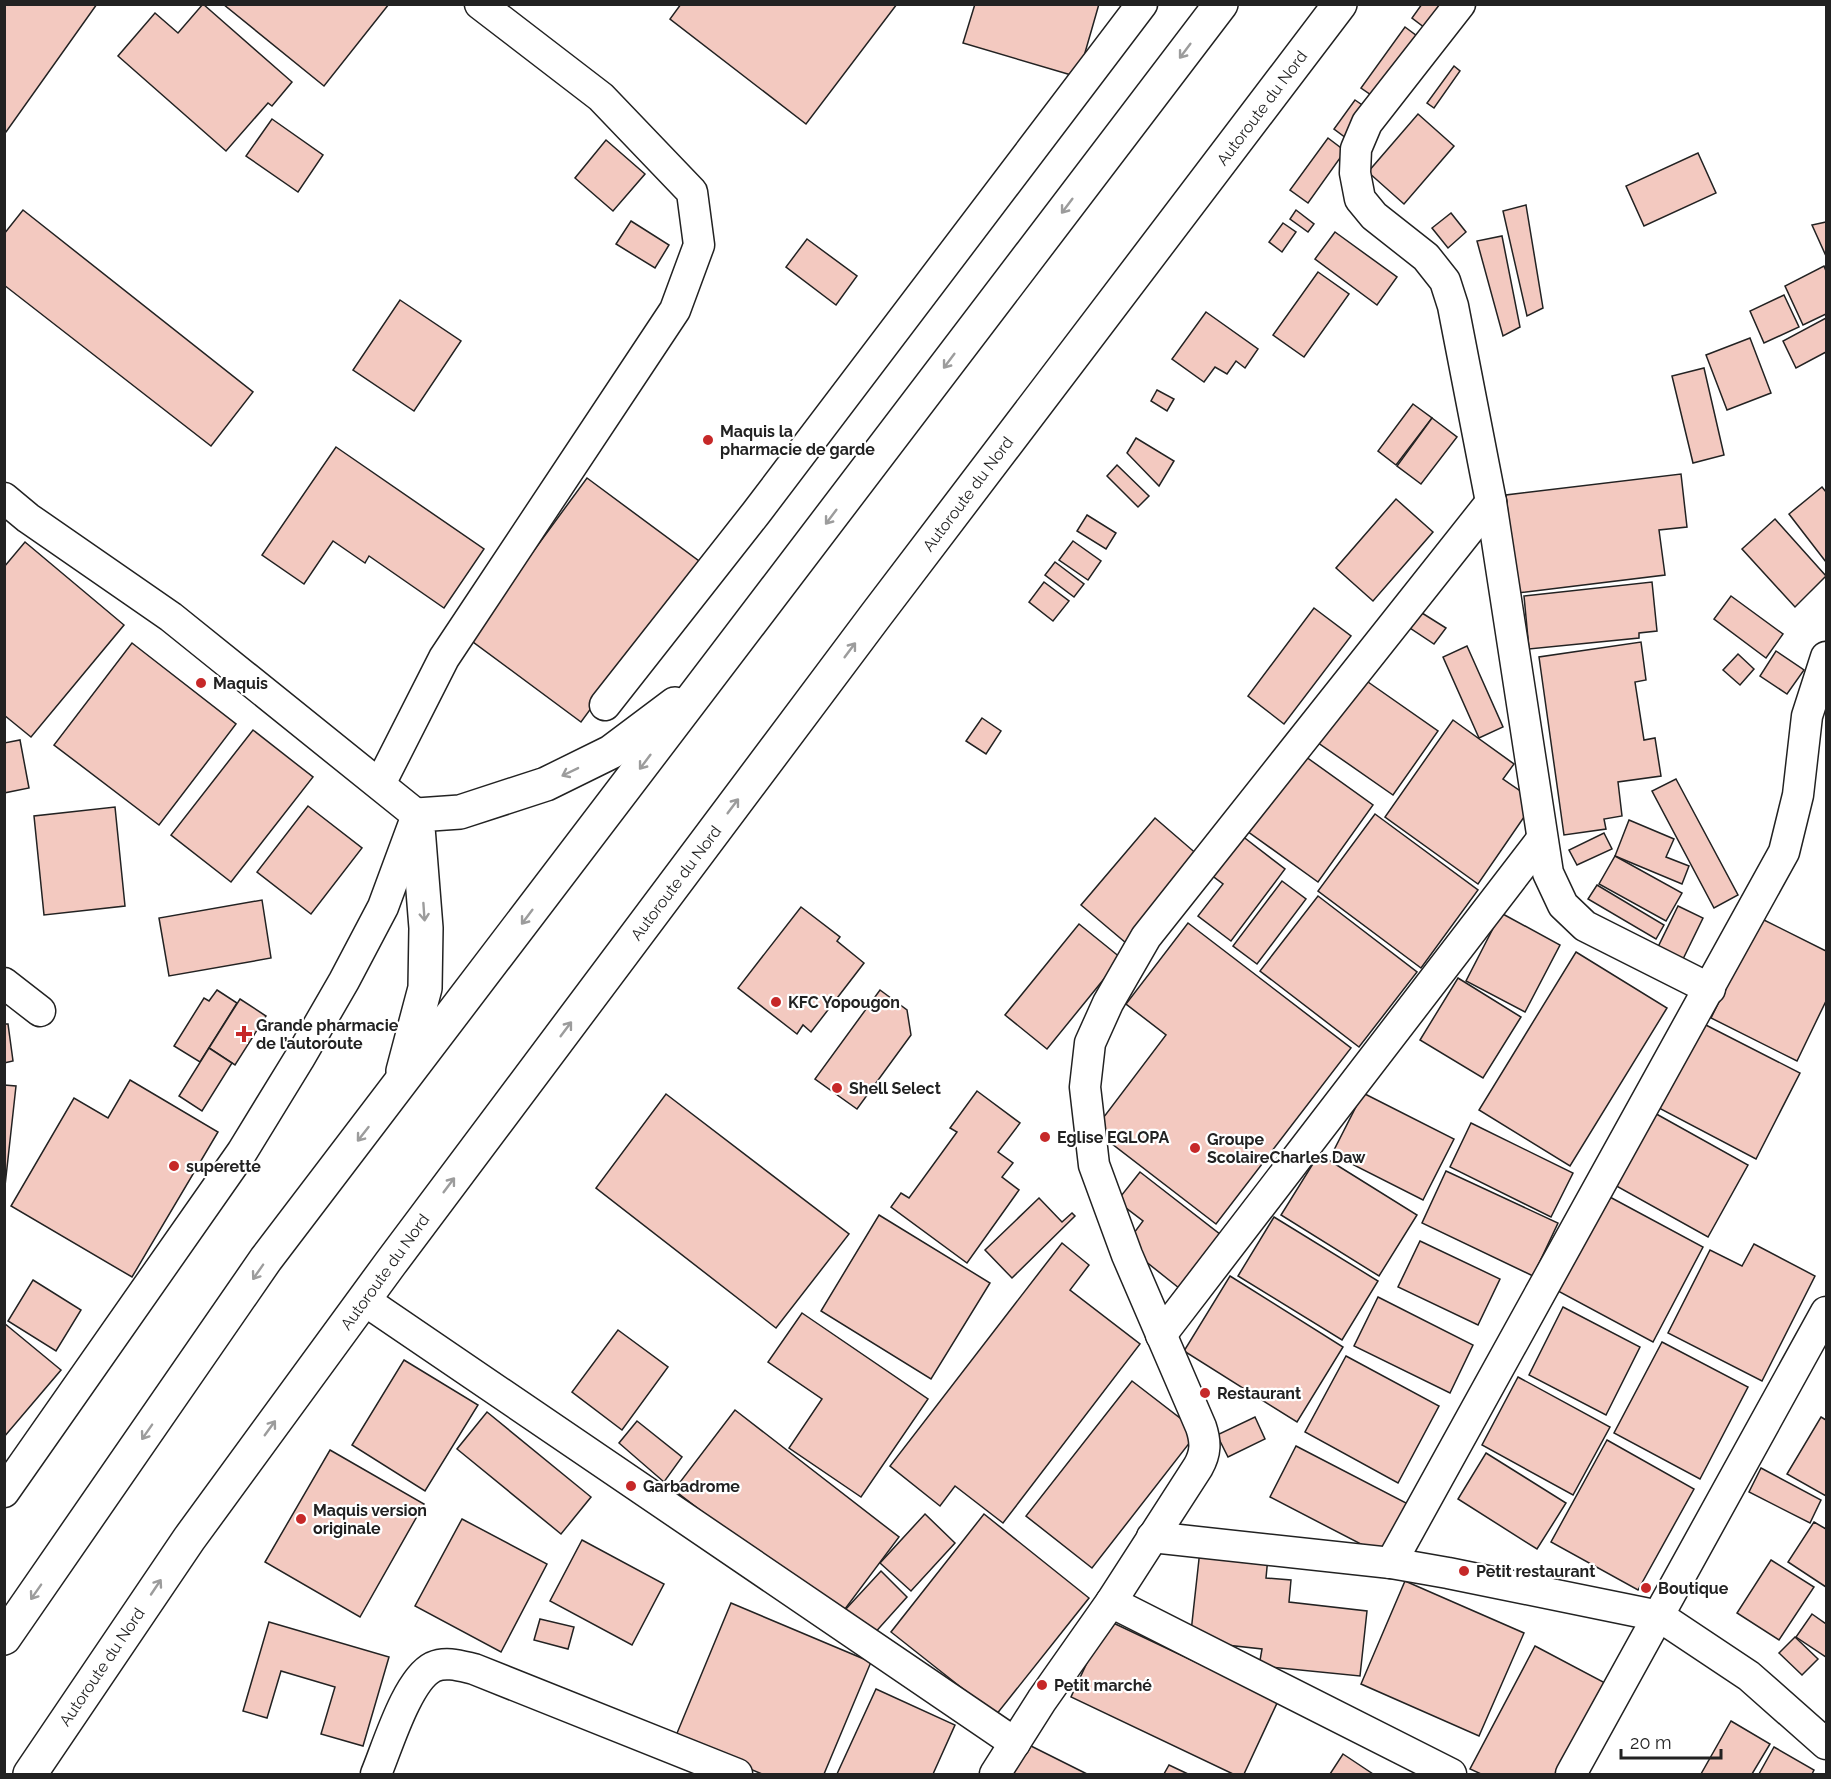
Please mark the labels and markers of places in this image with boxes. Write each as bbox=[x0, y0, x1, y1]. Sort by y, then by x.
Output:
place label: Maquis la pharmacie de garde bbox=[720, 422, 875, 459]
marker: Maquis la pharmacie de garde bbox=[701, 433, 715, 447]
place label: Maquis bbox=[213, 674, 268, 693]
marker: Maquis bbox=[194, 676, 208, 690]
place label: KFC Yopougon bbox=[788, 993, 900, 1012]
marker: KFC Yopougon bbox=[769, 995, 783, 1009]
place label: Grande pharmacie de l’autoroute bbox=[256, 1016, 399, 1053]
marker: Grande pharmacie de l’autoroute bbox=[237, 1027, 251, 1041]
place label: Shell Select bbox=[849, 1079, 941, 1098]
marker: Shell Select bbox=[830, 1081, 844, 1095]
place label: Eglise EGLOPA bbox=[1057, 1128, 1169, 1147]
marker: Eglise EGLOPA bbox=[1038, 1130, 1052, 1144]
place label: Groupe ScolaireCharles Daw bbox=[1207, 1130, 1366, 1167]
marker: Groupe ScolaireCharles Daw bbox=[1188, 1141, 1202, 1155]
place label: superette bbox=[186, 1157, 261, 1176]
marker: superette bbox=[167, 1159, 181, 1173]
place label: Restaurant bbox=[1217, 1384, 1301, 1403]
marker: Restaurant bbox=[1198, 1386, 1212, 1400]
place label: Garbadrome bbox=[643, 1477, 740, 1496]
marker: Garbadrome bbox=[624, 1479, 638, 1493]
place label: Maquis version originale bbox=[313, 1501, 427, 1538]
marker: Maquis version originale bbox=[294, 1512, 308, 1526]
place label: Petit restaurant bbox=[1476, 1562, 1595, 1581]
marker: Petit restaurant bbox=[1457, 1564, 1471, 1578]
place label: Boutique bbox=[1658, 1579, 1729, 1598]
marker: Boutique bbox=[1639, 1581, 1653, 1595]
place label: Petit marché bbox=[1054, 1676, 1152, 1695]
marker: Petit marché bbox=[1035, 1678, 1049, 1692]

